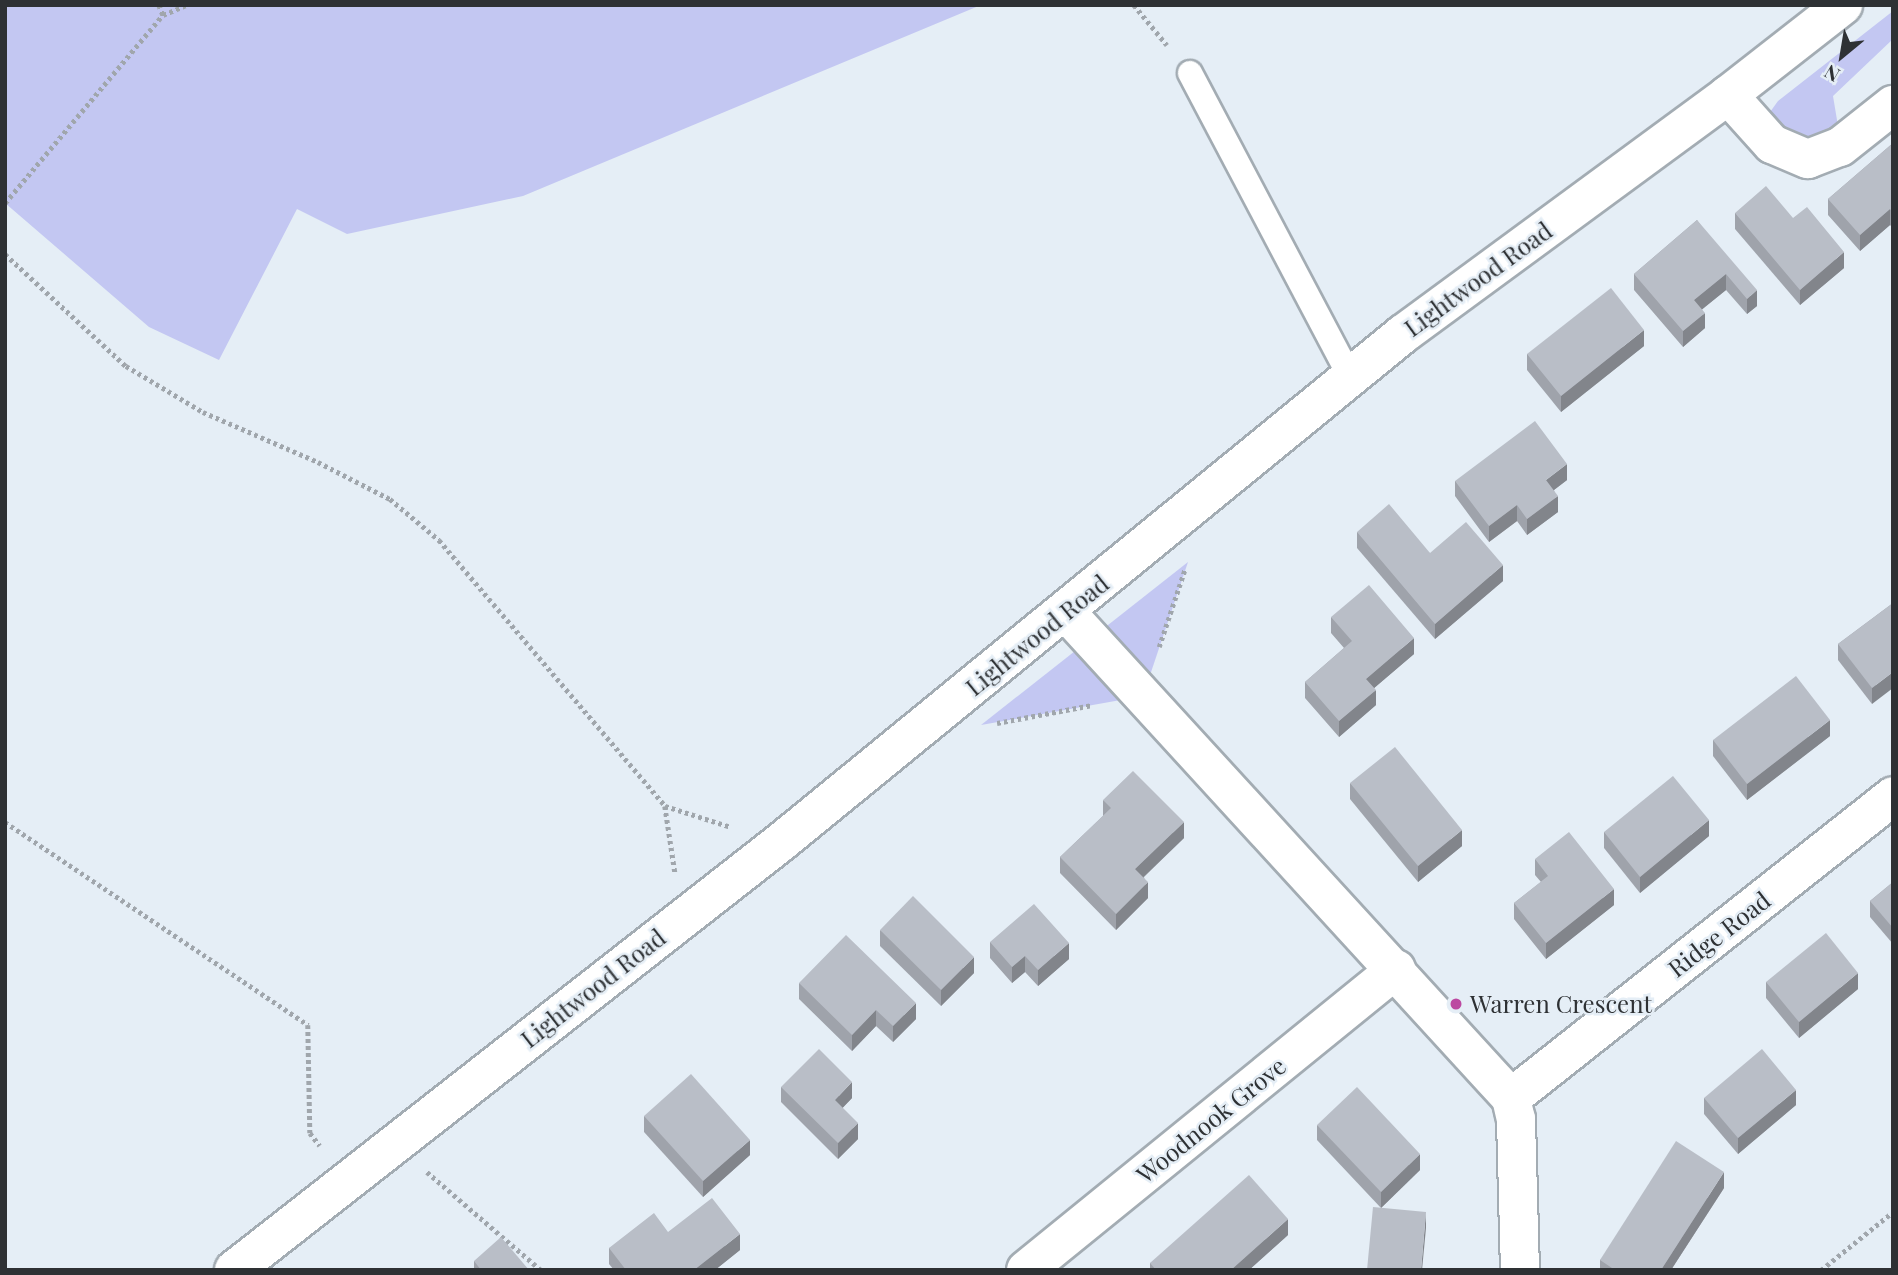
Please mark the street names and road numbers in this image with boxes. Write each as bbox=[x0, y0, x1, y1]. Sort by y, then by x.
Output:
street label: Lightwood Road bbox=[1399, 216, 1557, 342]
street label: Lightwood Road bbox=[960, 569, 1114, 701]
street label: Ridge Road bbox=[1662, 885, 1776, 983]
street label: Lightwood Road bbox=[515, 923, 671, 1053]
street label: Woodnook Grove bbox=[1131, 1051, 1291, 1189]

